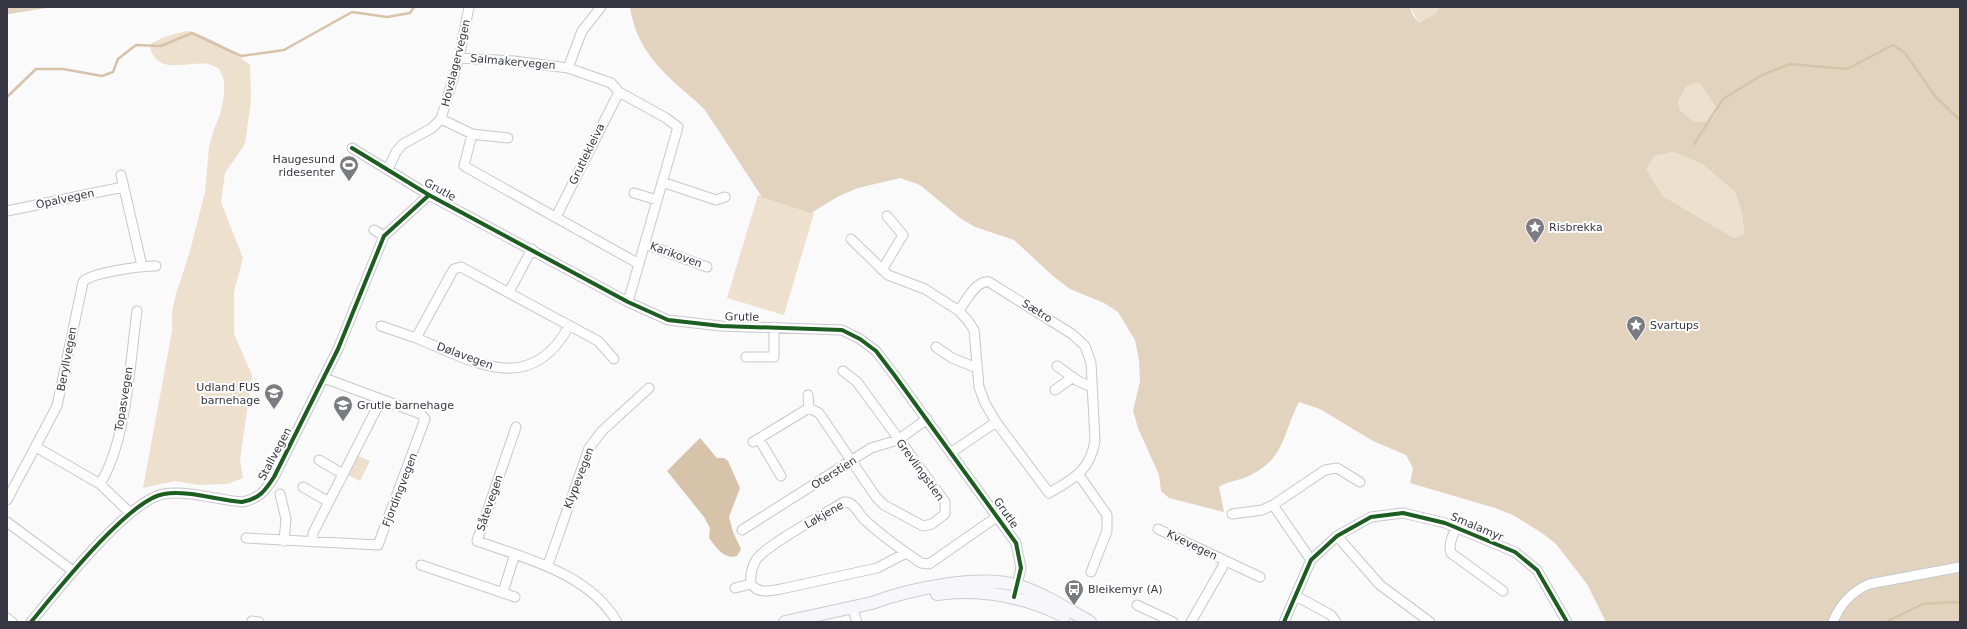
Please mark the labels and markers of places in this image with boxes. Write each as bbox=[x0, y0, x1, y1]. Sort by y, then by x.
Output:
place label: Haugesund ridesenter bbox=[273, 153, 335, 179]
sports icon: Haugesund ridesenter bbox=[338, 154, 360, 182]
place icon: Risbrekka bbox=[1524, 216, 1546, 244]
place label: Risbrekka bbox=[1549, 221, 1603, 234]
place icon: Svartups bbox=[1625, 314, 1647, 342]
place label: Svartups bbox=[1650, 319, 1699, 332]
place label: Udland FUS barnehage bbox=[196, 381, 260, 407]
school or university icon: Udland FUS barnehage bbox=[263, 382, 285, 410]
school or university icon: Grutle barnehage bbox=[332, 394, 354, 422]
place label: Grutle barnehage bbox=[357, 399, 454, 412]
bus stop icon: Bleikemyr (A) bbox=[1063, 578, 1085, 606]
place label: Bleikemyr (A) bbox=[1088, 583, 1163, 596]

